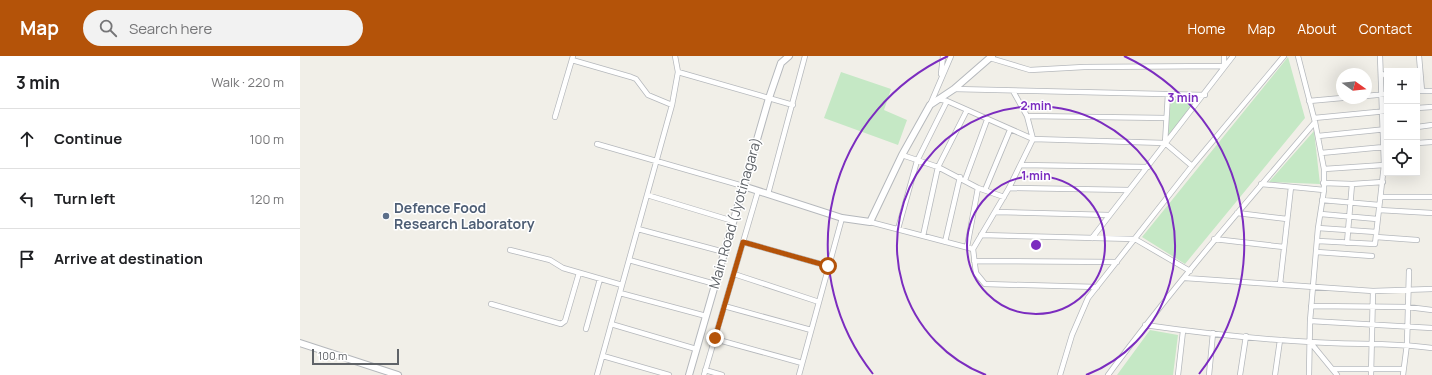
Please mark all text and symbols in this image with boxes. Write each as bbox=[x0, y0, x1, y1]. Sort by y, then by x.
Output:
search box bbox=[83, 10, 363, 46]
text: Map bbox=[20, 15, 59, 41]
icon: search bbox=[97, 17, 119, 39]
text: Search here bbox=[129, 18, 212, 39]
text: Home bbox=[1188, 19, 1225, 38]
text: Map bbox=[1247, 19, 1275, 38]
text: About bbox=[1297, 19, 1337, 38]
text: Contact bbox=[1359, 19, 1412, 38]
north arrow bbox=[1336, 68, 1372, 104]
map controls bbox=[1384, 68, 1420, 176]
button: + bbox=[1384, 68, 1420, 104]
text: 3 min bbox=[16, 71, 60, 94]
text: Walk · 220 m bbox=[211, 73, 284, 91]
text: 3 min bbox=[1167, 89, 1199, 106]
text: 2 min bbox=[1020, 97, 1052, 114]
button: − bbox=[1384, 104, 1420, 140]
icon: ahead bbox=[16, 128, 38, 150]
text: Continue bbox=[54, 128, 122, 149]
text: 100 m bbox=[249, 130, 284, 148]
street label: Main Road (Jyotinagara) bbox=[704, 135, 765, 291]
button: locate bbox=[1384, 140, 1420, 176]
text: 1 min bbox=[1021, 167, 1051, 184]
icon: left bbox=[16, 188, 38, 210]
text: Turn left bbox=[54, 188, 116, 209]
text: 120 m bbox=[250, 190, 284, 208]
place label: Defence Food Research Laboratory bbox=[394, 198, 535, 233]
marker: Defence Food Research Laboratory bbox=[381, 211, 391, 221]
centre of rings bbox=[1029, 238, 1043, 252]
icon: arrive bbox=[16, 248, 38, 270]
text: Arrive at destination bbox=[54, 248, 203, 269]
route start bbox=[819, 257, 837, 275]
route end bbox=[706, 329, 724, 347]
scale bar bbox=[312, 347, 399, 366]
text: 100 m bbox=[318, 348, 347, 363]

